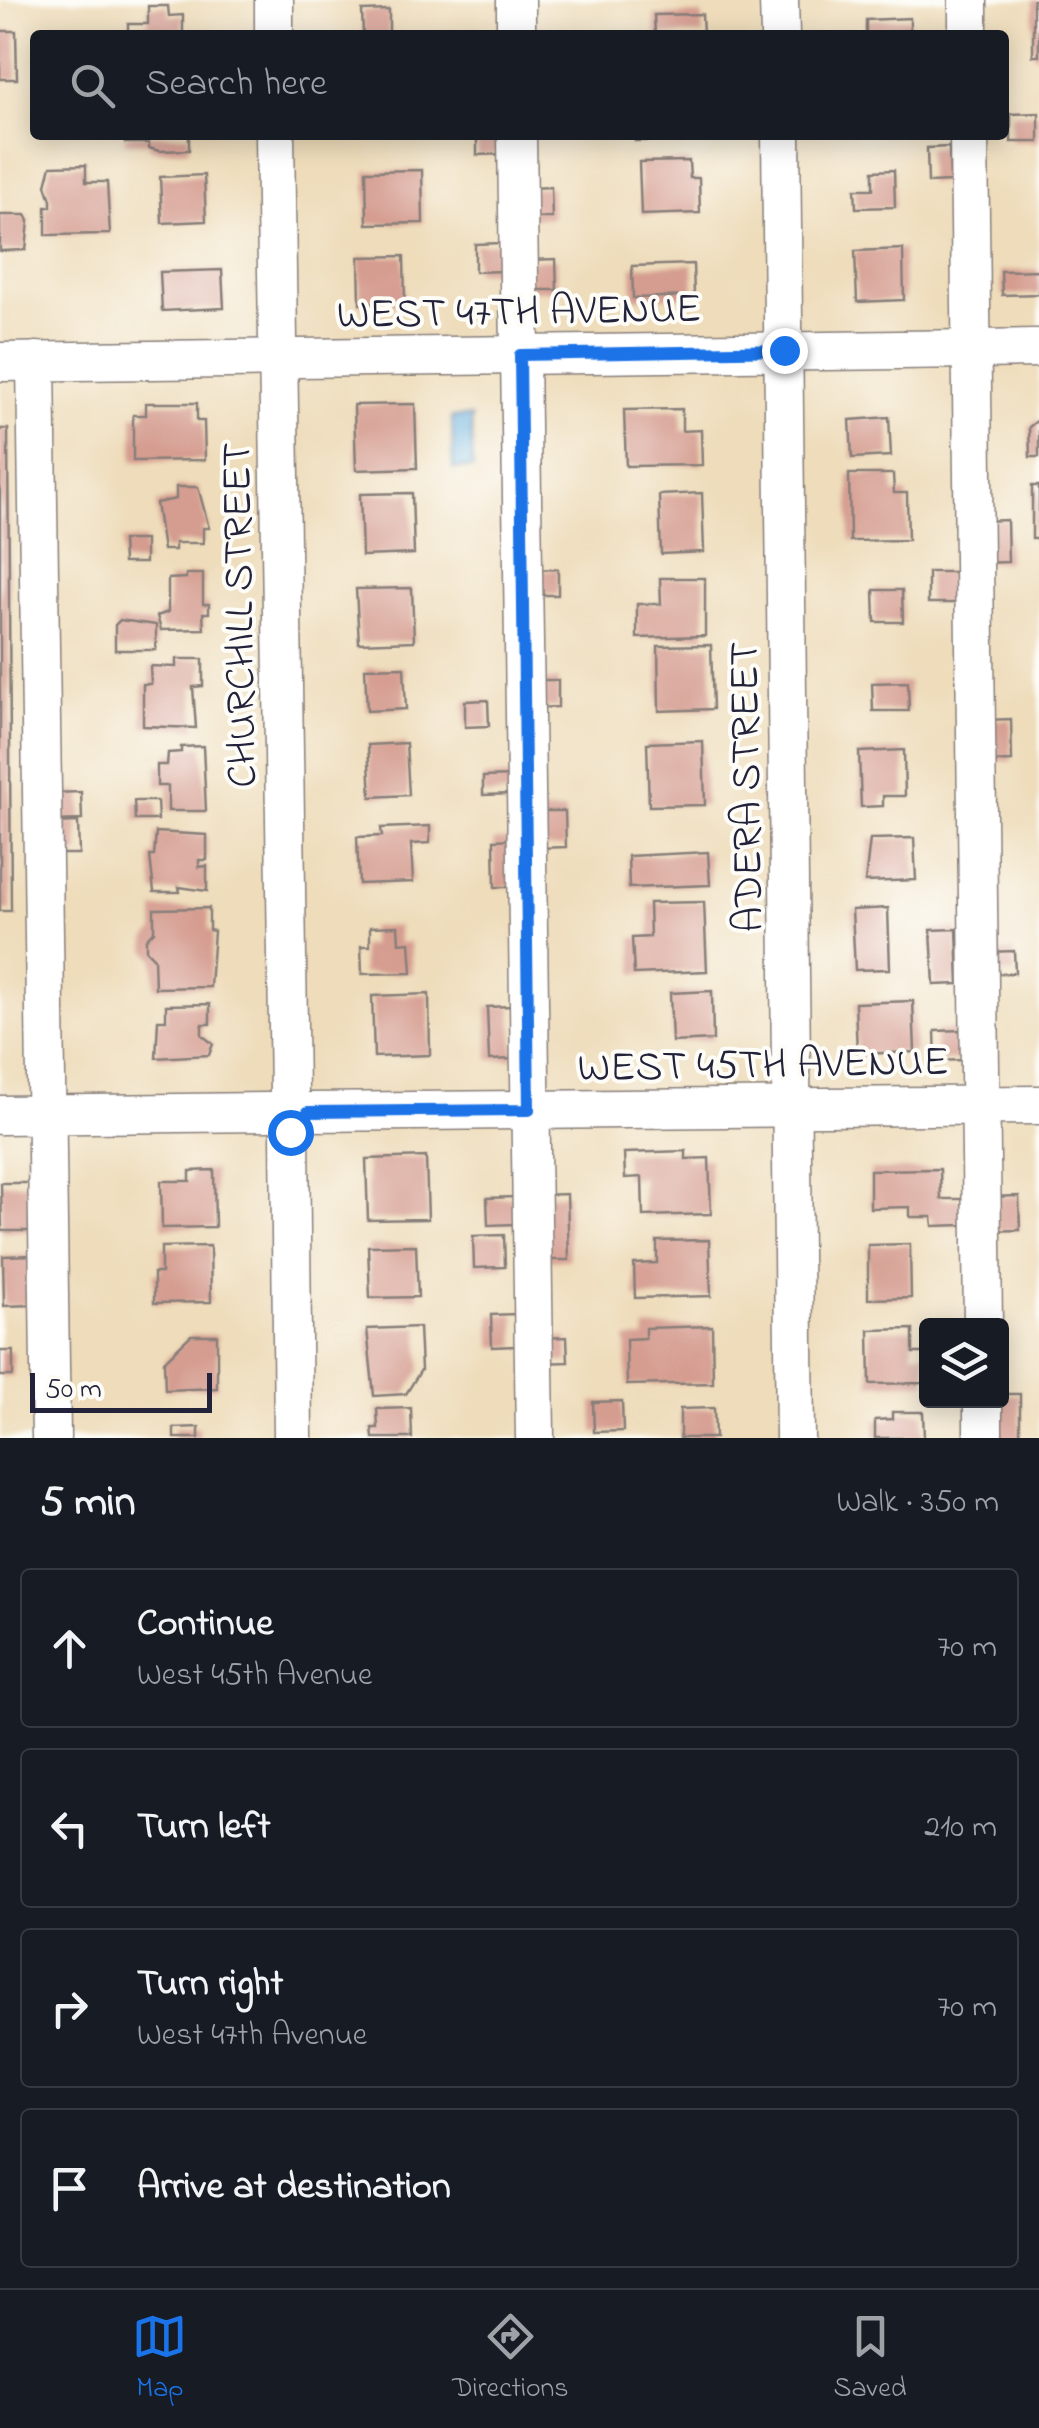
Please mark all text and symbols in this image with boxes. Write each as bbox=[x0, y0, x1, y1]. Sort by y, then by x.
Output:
search box bbox=[30, 30, 1009, 140]
text: Search here bbox=[145, 57, 327, 113]
icon: search bbox=[65, 58, 120, 113]
street label: WEST 47TH AVENUE bbox=[336, 280, 702, 347]
route end bbox=[762, 328, 808, 374]
street label: CHURCHILL STREET bbox=[208, 442, 275, 788]
street label: ADERA STREET bbox=[715, 641, 782, 933]
street label: WEST 45TH AVENUE bbox=[577, 1033, 949, 1100]
route start bbox=[268, 1110, 314, 1156]
map controls bbox=[919, 1318, 1009, 1408]
button: layers bbox=[919, 1318, 1009, 1408]
scale bar bbox=[30, 1368, 212, 1412]
text: 50 m bbox=[45, 1370, 102, 1411]
text: 5 min bbox=[40, 1473, 135, 1534]
text: Walk · 350 m bbox=[837, 1480, 999, 1527]
text: Continue bbox=[137, 1597, 273, 1653]
icon: ahead bbox=[42, 1621, 97, 1676]
text: 70 m bbox=[937, 1625, 997, 1672]
text: West 45th Avenue bbox=[137, 1653, 372, 1700]
text: Turn left bbox=[137, 1800, 270, 1856]
icon: left bbox=[42, 1801, 97, 1856]
text: 210 m bbox=[924, 1805, 997, 1852]
text: Turn right bbox=[137, 1957, 283, 2013]
icon: right bbox=[42, 1981, 97, 2036]
text: 70 m bbox=[937, 1985, 997, 2032]
text: West 47th Avenue bbox=[137, 2013, 367, 2060]
text: Arrive at destination bbox=[137, 2160, 451, 2216]
icon: arrive bbox=[42, 2161, 97, 2216]
tab: Map bbox=[132, 2309, 187, 2410]
tab: Directions bbox=[452, 2309, 569, 2410]
tab: Saved bbox=[834, 2309, 907, 2410]

